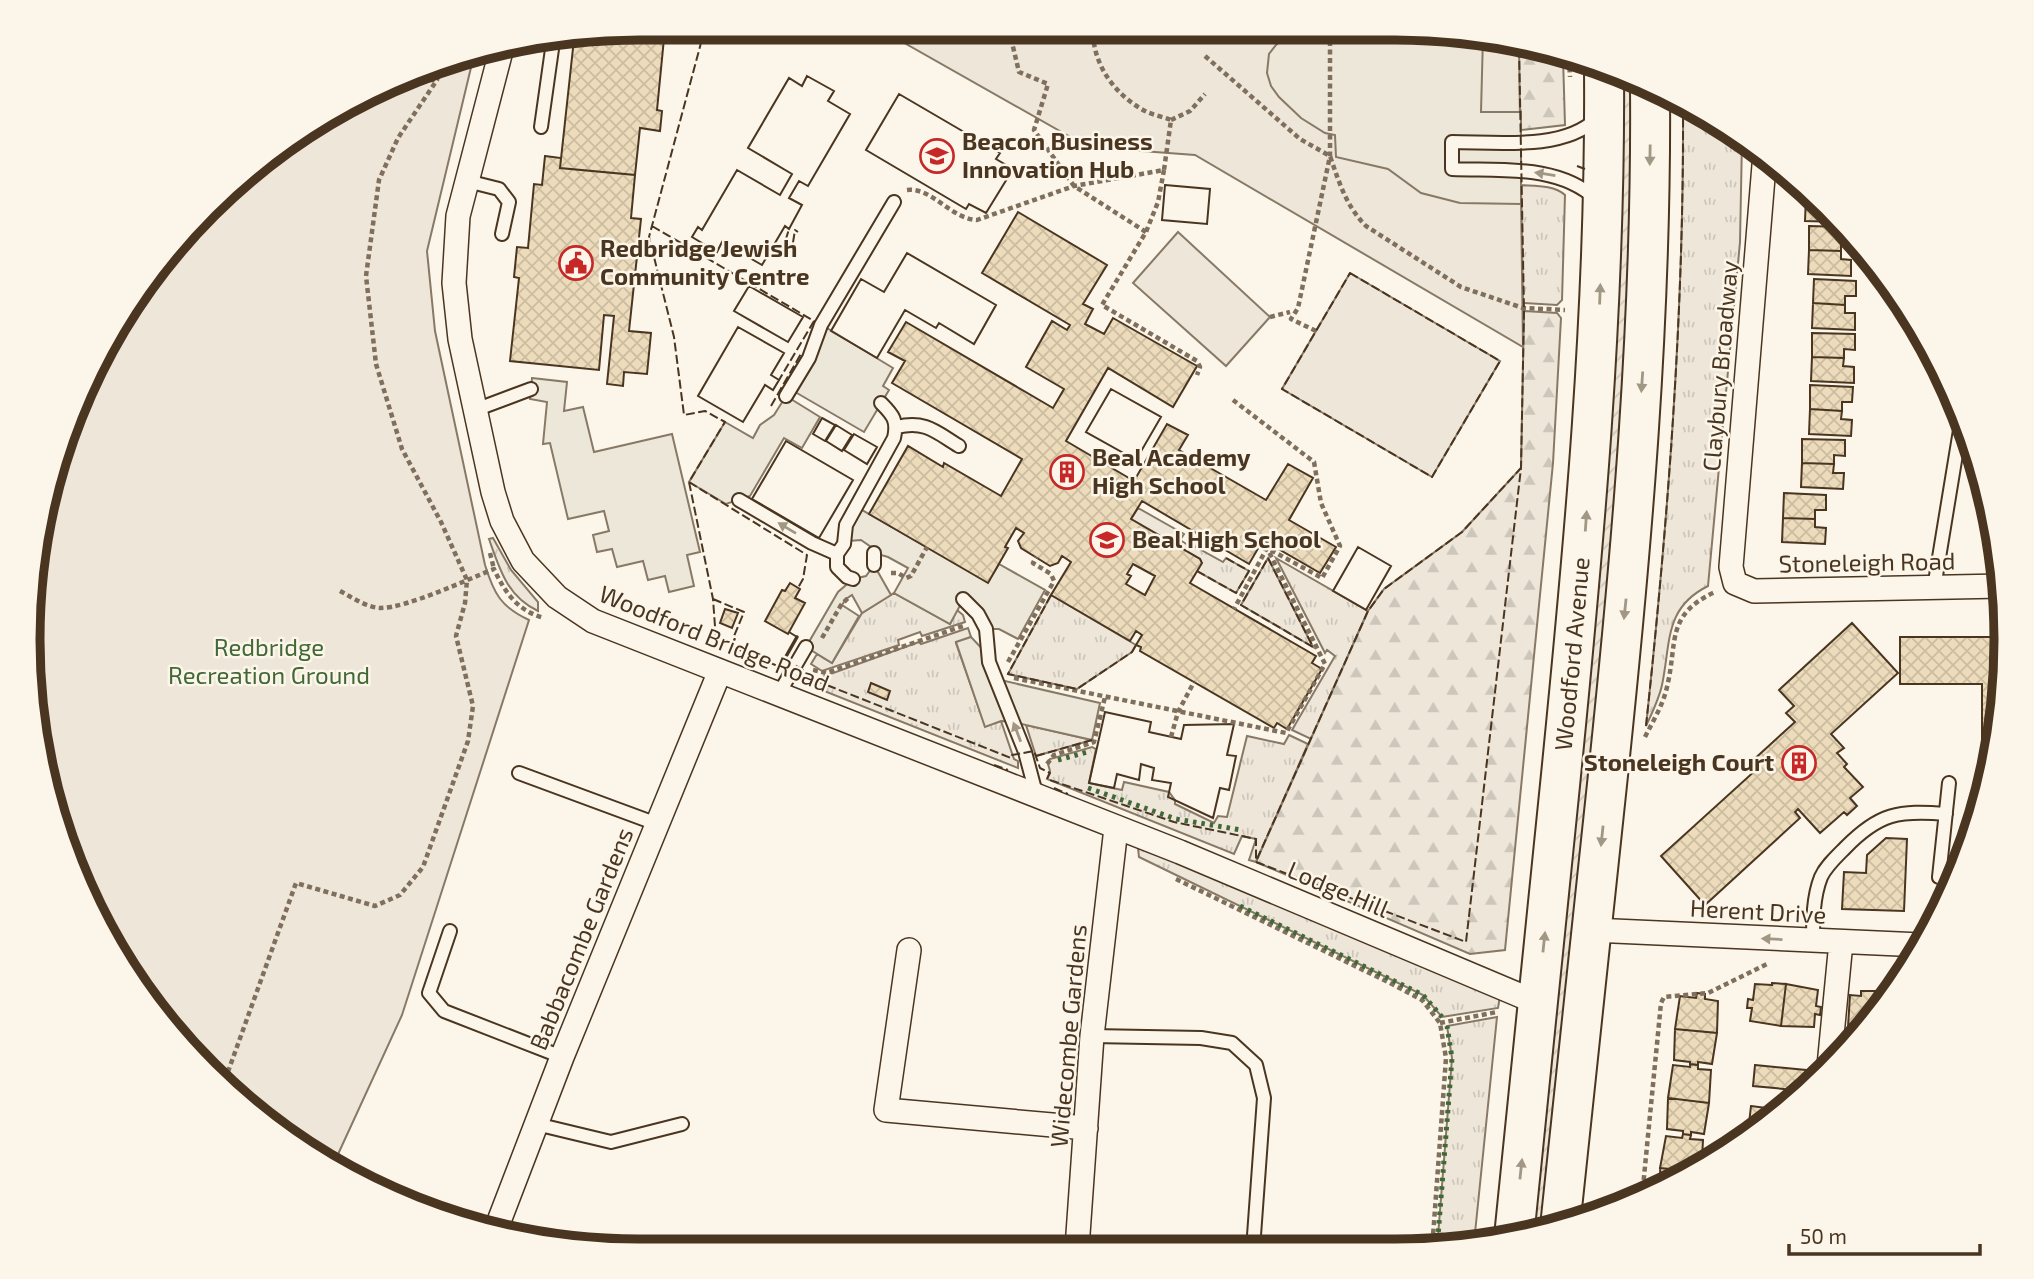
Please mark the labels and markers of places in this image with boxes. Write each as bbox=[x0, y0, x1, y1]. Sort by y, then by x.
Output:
place label: Beacon Business Innovation Hub bbox=[962, 126, 1153, 183]
school or university icon: Beacon Business Innovation Hub bbox=[918, 137, 956, 175]
place label: Redbridge Jewish Community Centre bbox=[600, 233, 809, 290]
public building icon: Redbridge Jewish Community Centre bbox=[557, 244, 595, 282]
place label: Beal Academy High School bbox=[1092, 442, 1251, 499]
building icon: Beal Academy High School bbox=[1048, 453, 1086, 491]
school or university icon: Beal High School bbox=[1088, 521, 1126, 559]
place label: Beal High School bbox=[1132, 524, 1321, 553]
building icon: Stoneleigh Court bbox=[1780, 744, 1818, 782]
place label: Stoneleigh Court bbox=[1584, 747, 1774, 776]

